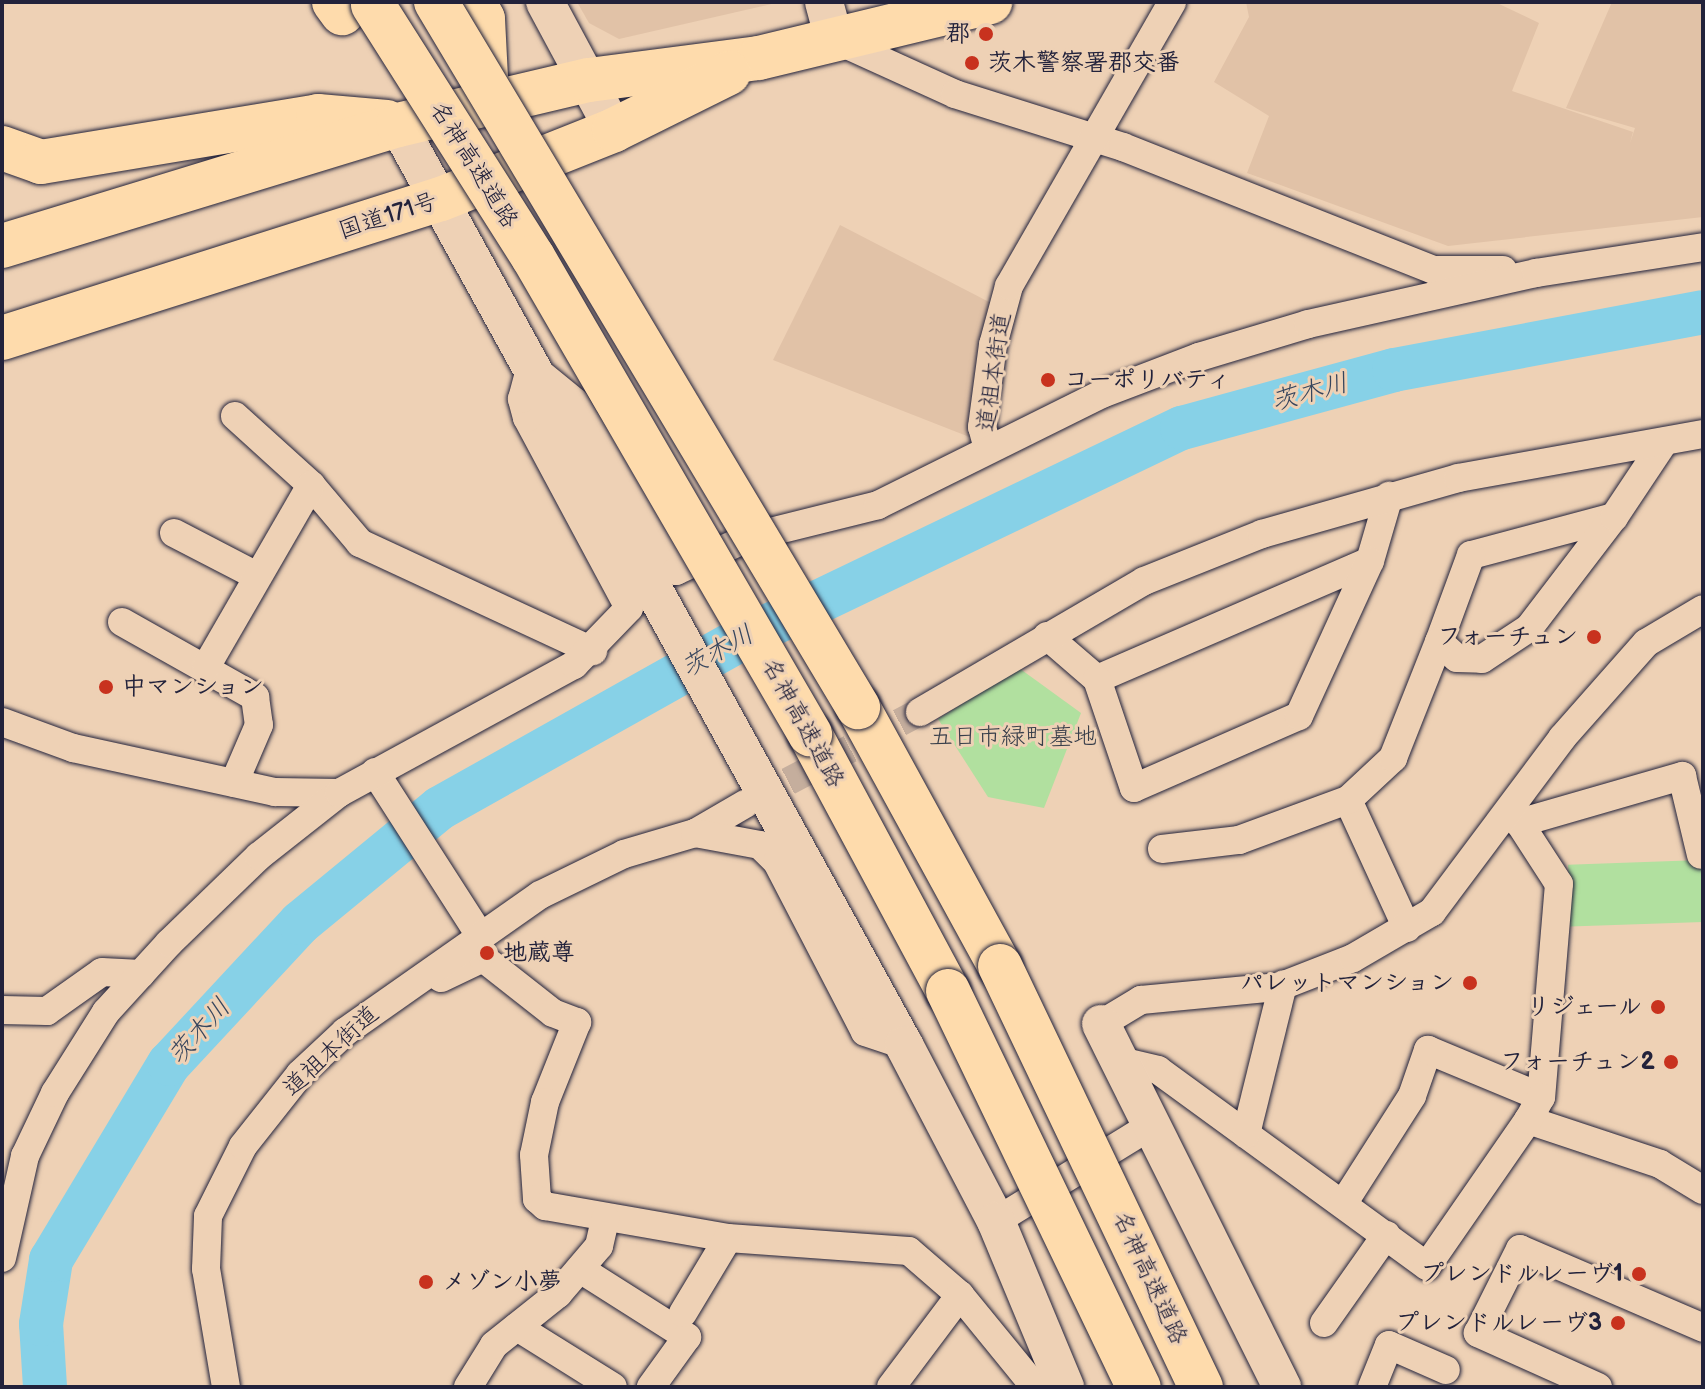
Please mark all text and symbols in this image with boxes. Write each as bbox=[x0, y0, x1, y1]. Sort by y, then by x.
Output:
place label: 郡 bbox=[946, 20, 970, 48]
marker: 郡 bbox=[977, 25, 995, 43]
place label: 茨木警察署郡交番 bbox=[988, 49, 1180, 77]
marker: 茨木警察署郡交番 bbox=[963, 54, 981, 72]
street label: 名神高速道路 bbox=[424, 96, 524, 234]
street label: 国道171号 bbox=[335, 186, 441, 246]
street label: 道祖本街道 bbox=[971, 311, 1017, 433]
place label: コーポリバティ bbox=[1064, 366, 1232, 394]
water label: 茨木川 bbox=[1268, 368, 1352, 418]
marker: コーポリバティ bbox=[1039, 371, 1057, 389]
water label: 茨木川 bbox=[676, 619, 760, 685]
place label: フォーチュン bbox=[1434, 623, 1578, 651]
marker: フォーチュン bbox=[1585, 628, 1603, 646]
street label: 名神高速道路 bbox=[755, 653, 851, 793]
place label: 中マンション bbox=[122, 673, 266, 701]
marker: 中マンション bbox=[97, 678, 115, 696]
park label: 五日市緑町墓地 bbox=[929, 723, 1097, 751]
place label: 地蔵尊 bbox=[503, 939, 575, 967]
marker: 地蔵尊 bbox=[478, 944, 496, 962]
place label: パレットマンション bbox=[1238, 969, 1454, 997]
marker: パレットマンション bbox=[1461, 974, 1479, 992]
water label: 茨木川 bbox=[162, 993, 238, 1071]
place label: リジェール bbox=[1523, 993, 1642, 1021]
marker: リジェール bbox=[1649, 998, 1667, 1016]
street label: 道祖本街道 bbox=[277, 1000, 385, 1102]
place label: フォーチュン2 bbox=[1497, 1048, 1655, 1076]
marker: フォーチュン2 bbox=[1662, 1053, 1680, 1071]
street label: 名神高速道路 bbox=[1107, 1207, 1193, 1349]
place label: プレンドルレーヴ1 bbox=[1420, 1260, 1623, 1288]
marker: プレンドルレーヴ1 bbox=[1630, 1265, 1648, 1283]
place label: メゾン小夢 bbox=[442, 1268, 562, 1296]
marker: メゾン小夢 bbox=[417, 1273, 435, 1291]
place label: プレンドルレーヴ3 bbox=[1395, 1309, 1602, 1337]
marker: プレンドルレーヴ3 bbox=[1609, 1314, 1627, 1332]

